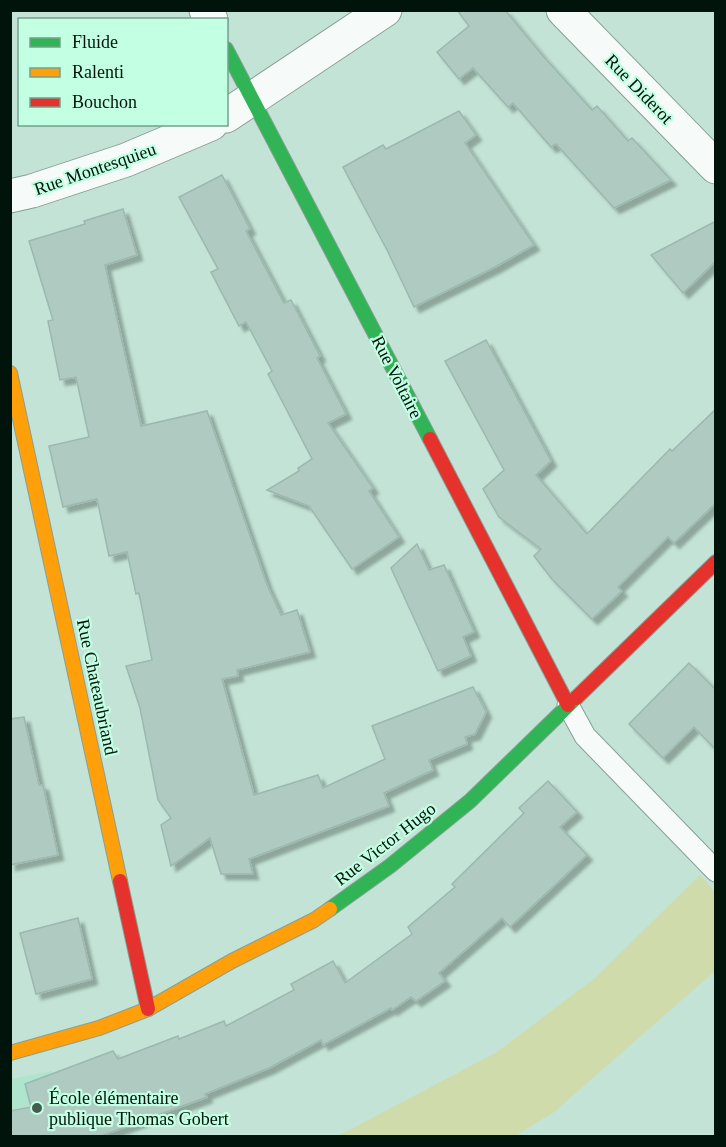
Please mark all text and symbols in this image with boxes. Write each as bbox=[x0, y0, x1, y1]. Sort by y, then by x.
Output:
legend bbox=[18, 18, 228, 126]
text: Fluide bbox=[72, 32, 118, 52]
street label: Rue Diderot bbox=[601, 50, 677, 128]
text: Ralenti bbox=[72, 62, 124, 82]
text: Bouchon bbox=[72, 92, 137, 112]
street label: Rue Montesquieu bbox=[31, 139, 159, 199]
street label: Rue Voltaire bbox=[368, 332, 426, 422]
street label: Rue Chateaubriand bbox=[73, 617, 121, 757]
street label: Rue Victor Hugo bbox=[331, 798, 439, 890]
place label: École élémentaire publique Thomas Gobert bbox=[49, 1087, 229, 1129]
marker: École élémentaire publique Thomas Gobert bbox=[30, 1101, 44, 1115]

